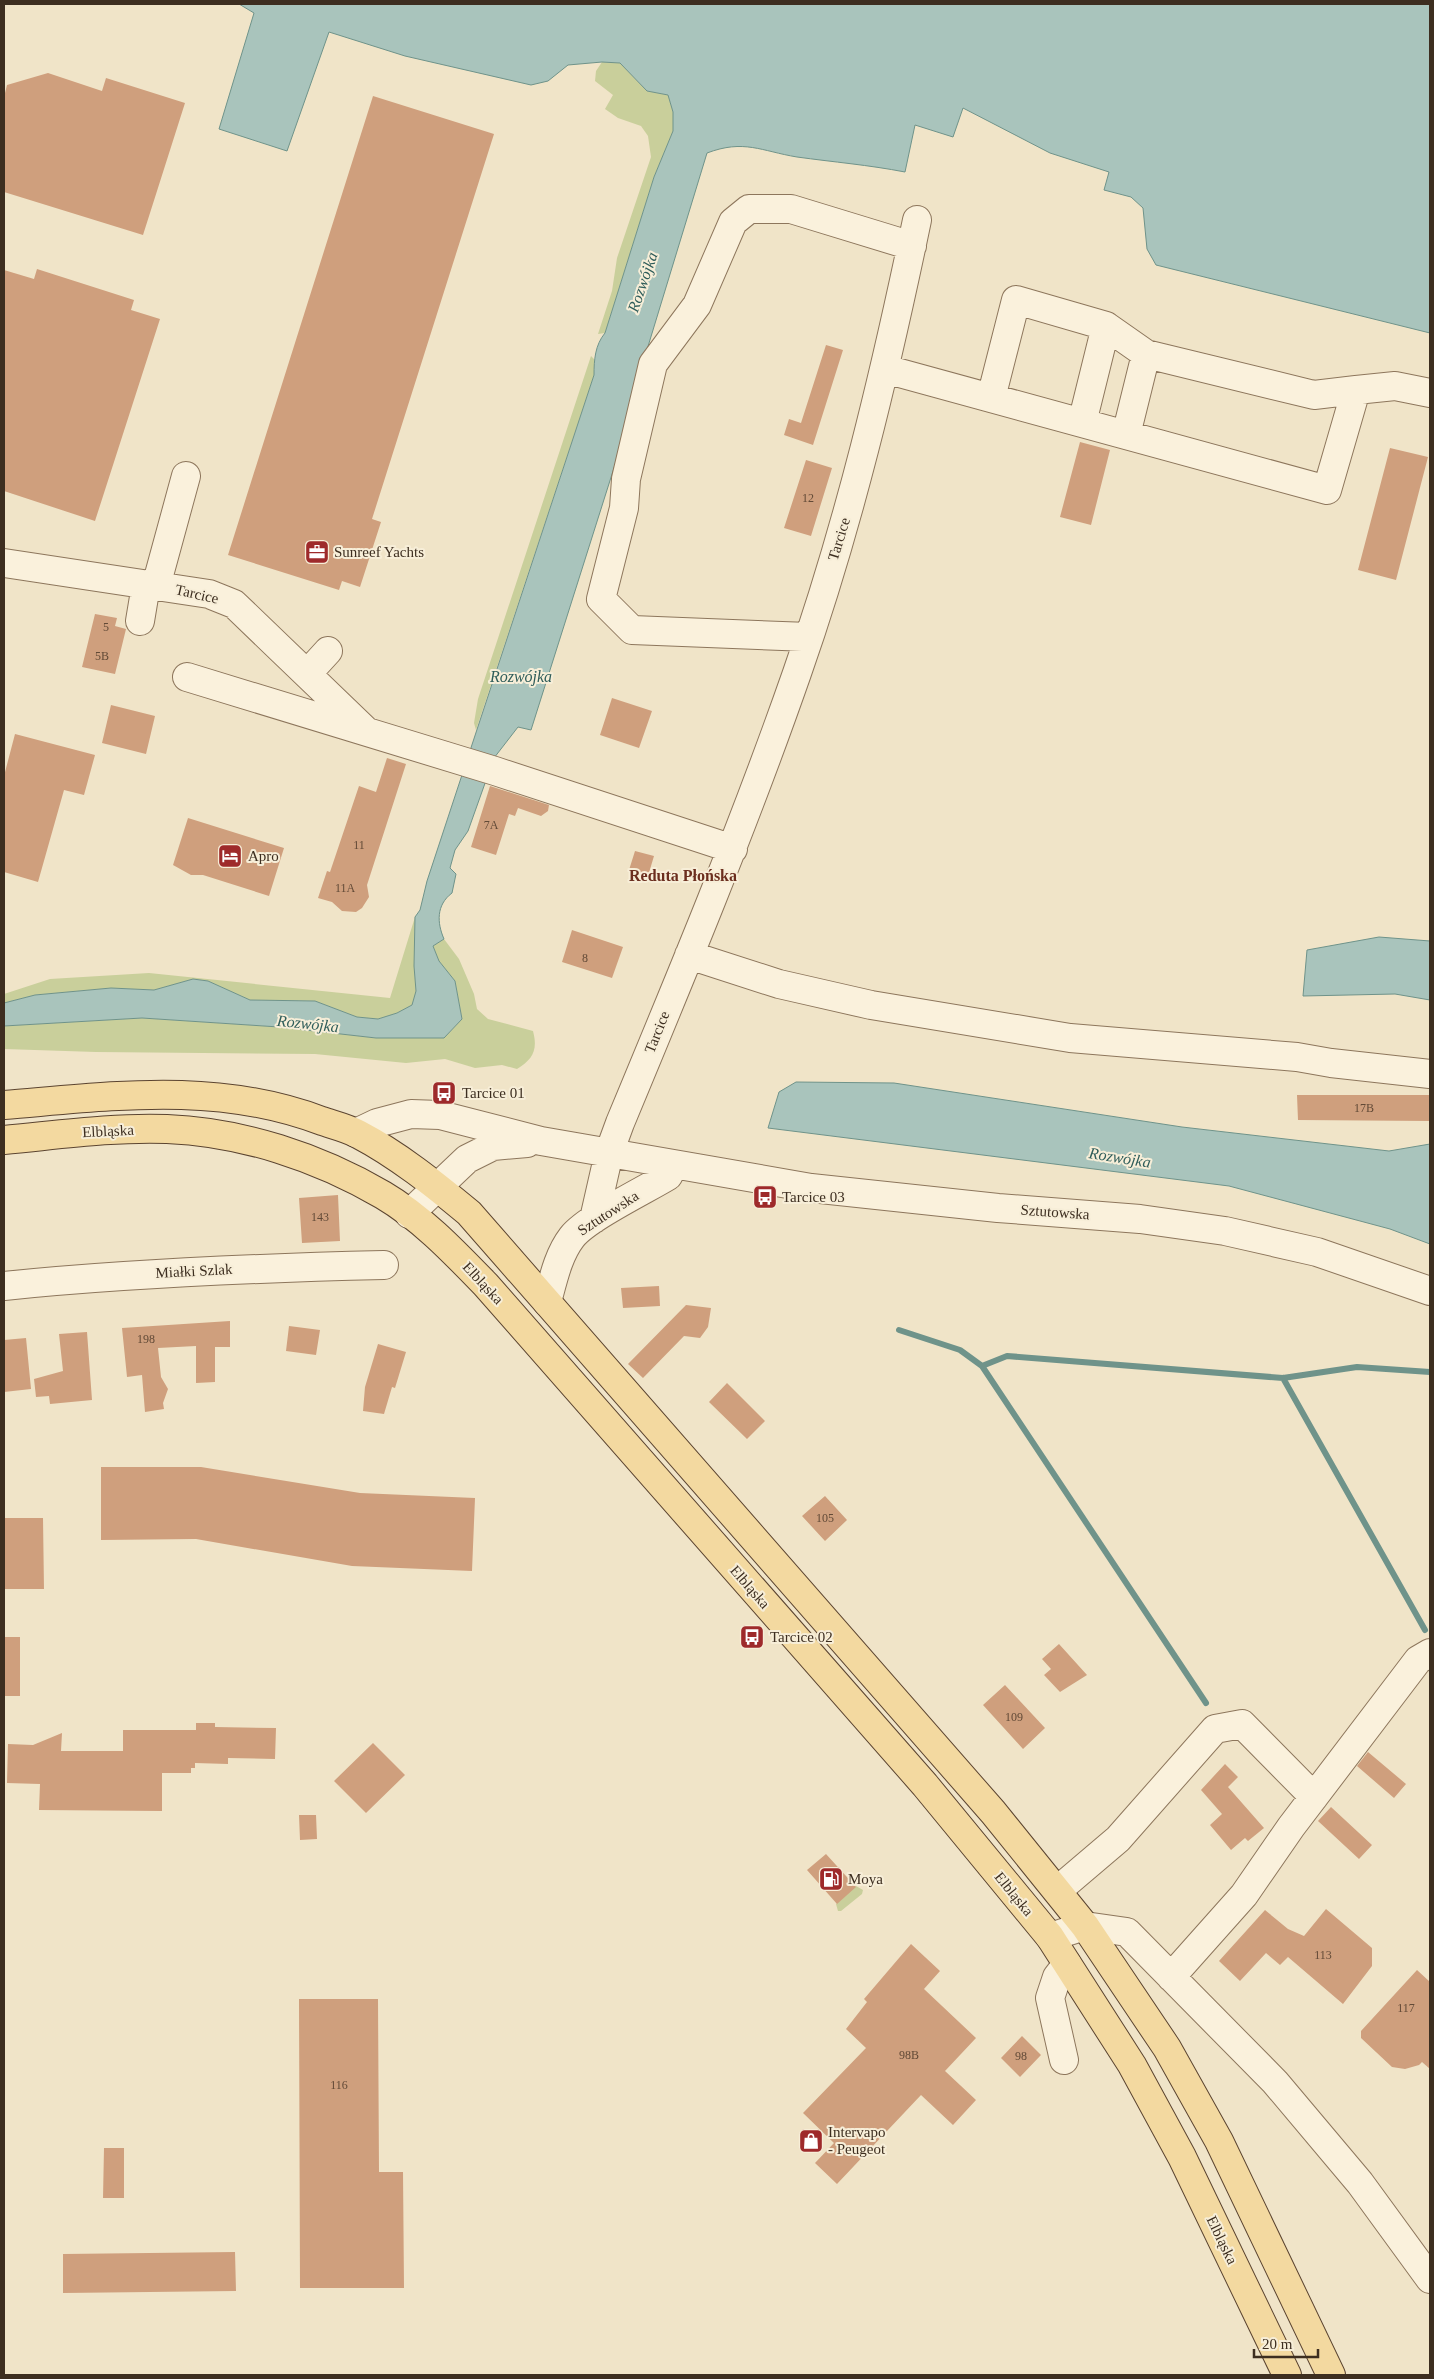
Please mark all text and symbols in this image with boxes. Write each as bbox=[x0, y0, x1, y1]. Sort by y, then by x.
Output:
water label: Rozwójka bbox=[624, 250, 662, 316]
house number: 12 bbox=[802, 491, 814, 505]
street label: Tarcice bbox=[825, 515, 853, 562]
office icon: Sunreef Yachts bbox=[304, 539, 330, 565]
place label: Sunreef Yachts bbox=[334, 544, 424, 560]
street label: Tarcice bbox=[174, 581, 221, 607]
house number: 5 bbox=[103, 620, 109, 634]
house number: 5B bbox=[95, 649, 109, 663]
water label: Rozwójka bbox=[489, 668, 552, 686]
house number: 7A bbox=[484, 818, 499, 832]
house number: 11 bbox=[353, 838, 365, 852]
hotel icon: Apro bbox=[217, 843, 243, 869]
place label: Apro bbox=[248, 848, 279, 864]
district label: Reduta Płońska bbox=[629, 867, 737, 884]
house number: 11A bbox=[335, 881, 355, 895]
house number: 8 bbox=[582, 951, 588, 965]
street label: Tarcice bbox=[641, 1008, 673, 1055]
water label: Rozwójka bbox=[275, 1012, 340, 1036]
bus stop icon: Tarcice 01 bbox=[431, 1080, 457, 1106]
place label: Tarcice 01 bbox=[462, 1085, 525, 1101]
house number: 17B bbox=[1354, 1101, 1374, 1115]
street label: Elbląska bbox=[82, 1122, 135, 1140]
water label: Rozwójka bbox=[1087, 1144, 1152, 1172]
bus stop icon: Tarcice 03 bbox=[752, 1184, 778, 1210]
street label: Sztutowska bbox=[575, 1187, 642, 1239]
place label: Tarcice 03 bbox=[782, 1189, 845, 1205]
street label: Sztutowska bbox=[1020, 1202, 1090, 1222]
house number: 143 bbox=[311, 1210, 329, 1224]
street label: Elbląska bbox=[460, 1259, 507, 1308]
street label: Miałki Szlak bbox=[155, 1261, 233, 1281]
house number: 198 bbox=[137, 1332, 155, 1346]
house number: 105 bbox=[816, 1511, 834, 1525]
street label: Elbląska bbox=[727, 1562, 773, 1612]
bus stop icon: Tarcice 02 bbox=[739, 1624, 765, 1650]
place label: Tarcice 02 bbox=[770, 1629, 833, 1645]
house number: 109 bbox=[1005, 1710, 1023, 1724]
fuel station icon: Moya bbox=[818, 1866, 844, 1892]
street label: Elbląska bbox=[992, 1869, 1037, 1919]
place label: Moya bbox=[848, 1871, 883, 1887]
house number: 113 bbox=[1314, 1948, 1332, 1962]
house number: 117 bbox=[1397, 2001, 1415, 2015]
house number: 98B bbox=[899, 2048, 919, 2062]
house number: 98 bbox=[1015, 2049, 1027, 2063]
house number: 116 bbox=[330, 2078, 348, 2092]
place label: Intervapo - Peugeot bbox=[828, 2124, 886, 2157]
shop icon: Intervapo - Peugeot bbox=[798, 2128, 824, 2154]
street label: Elbląska bbox=[1203, 2213, 1241, 2267]
scale bar bbox=[1254, 2326, 1318, 2358]
text: 20 m bbox=[1262, 2336, 1293, 2352]

